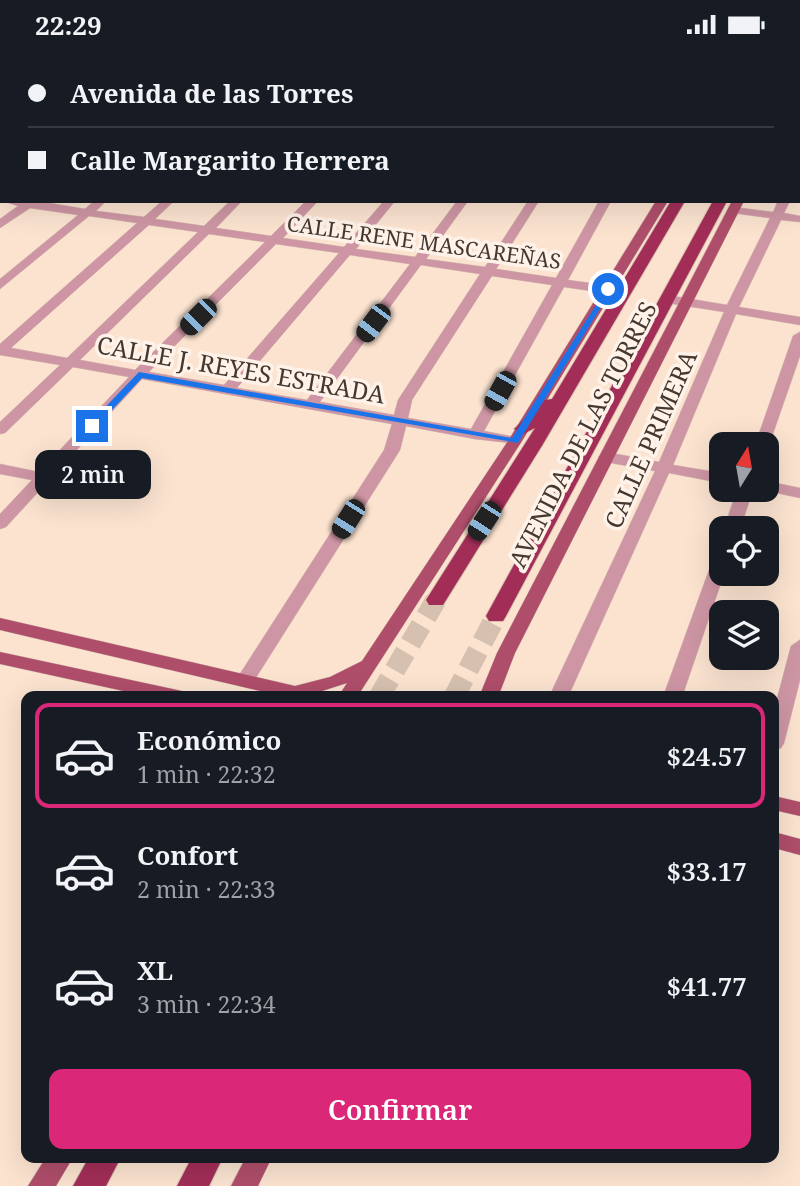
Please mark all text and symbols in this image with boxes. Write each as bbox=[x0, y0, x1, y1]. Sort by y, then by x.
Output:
text: 22:29 bbox=[35, 7, 102, 43]
text: Avenida de las Torres bbox=[70, 75, 353, 111]
text: Calle Margarito Herrera bbox=[70, 142, 390, 178]
street label: CALLE RENE MASCAREÑAS bbox=[285, 209, 563, 275]
route start bbox=[592, 273, 624, 305]
car bbox=[176, 295, 221, 339]
street label: AVENIDA DE LAS TORRES bbox=[500, 295, 664, 573]
car bbox=[352, 300, 395, 346]
street label: CALLE J. REYES ESTRADA bbox=[94, 327, 388, 411]
street label: CALLE PRIMERA bbox=[596, 345, 704, 533]
car bbox=[481, 368, 520, 414]
route end bbox=[76, 410, 108, 442]
north arrow bbox=[709, 432, 779, 502]
map controls bbox=[709, 432, 779, 670]
callout: 2 min bbox=[34, 451, 150, 499]
text: 2 min bbox=[61, 458, 125, 490]
car bbox=[328, 496, 369, 542]
car bbox=[464, 498, 505, 544]
button: locate bbox=[709, 516, 779, 586]
button: layers bbox=[709, 600, 779, 670]
text: Económico bbox=[137, 722, 281, 758]
icon: car bbox=[53, 724, 116, 787]
text: $24.57 bbox=[667, 738, 747, 774]
text: 1 min · 22:32 bbox=[137, 758, 275, 790]
text: Confort bbox=[137, 837, 238, 873]
icon: car bbox=[53, 839, 116, 902]
text: $33.17 bbox=[667, 853, 747, 889]
text: 2 min · 22:33 bbox=[137, 873, 275, 905]
text: XL bbox=[137, 952, 173, 988]
icon: car bbox=[53, 954, 116, 1017]
text: $41.77 bbox=[667, 968, 747, 1004]
text: 3 min · 22:34 bbox=[137, 988, 275, 1020]
button: Confirmar bbox=[49, 1069, 751, 1149]

